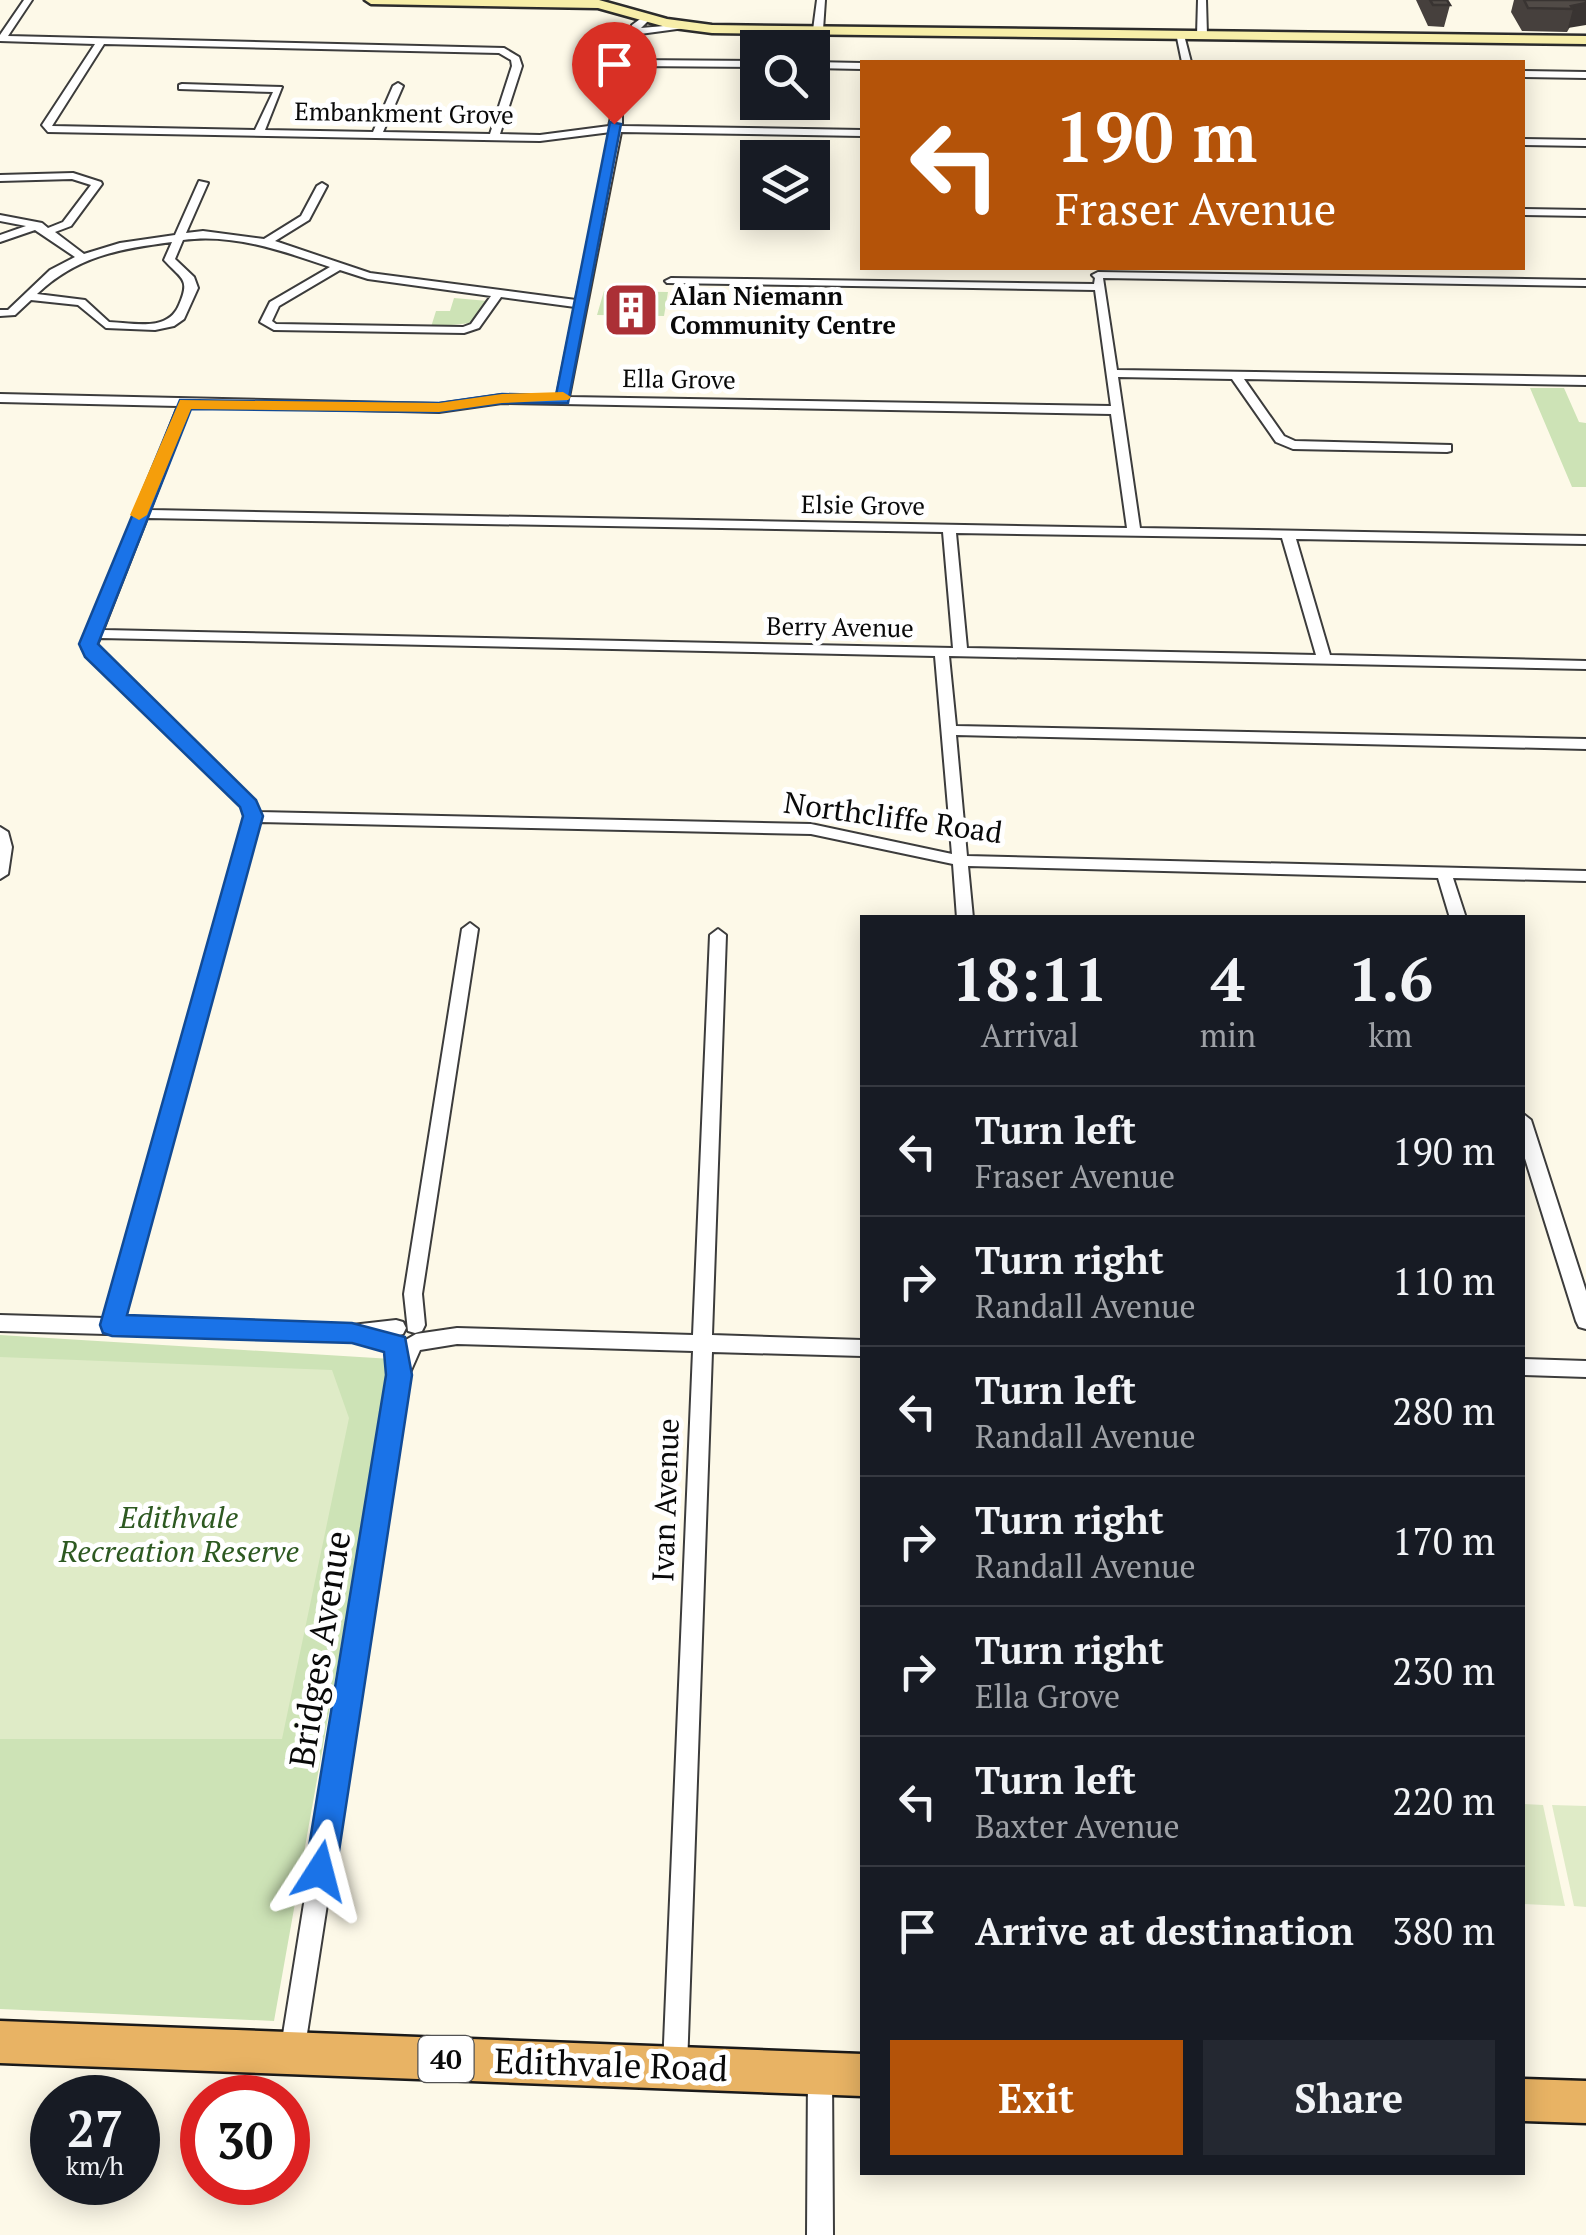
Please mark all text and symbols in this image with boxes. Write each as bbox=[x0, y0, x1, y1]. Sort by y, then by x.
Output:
pin bbox=[572, 22, 657, 125]
map controls bbox=[740, 30, 830, 230]
button: search bbox=[740, 30, 830, 120]
icon: arrive bbox=[587, 37, 642, 92]
text: 190 m bbox=[1055, 89, 1257, 182]
street label: Embankment Grove bbox=[294, 94, 514, 131]
icon: left bbox=[890, 100, 1020, 230]
button: layers bbox=[740, 140, 830, 230]
text: Fraser Avenue bbox=[1055, 178, 1336, 238]
place label: Alan Niemann Community Centre bbox=[670, 279, 896, 341]
building icon: Alan Niemann Community Centre bbox=[601, 280, 661, 340]
street label: Ella Grove bbox=[622, 361, 736, 396]
street label: Elsie Grove bbox=[801, 487, 925, 522]
street label: Berry Avenue bbox=[766, 609, 914, 644]
street label: Northcliffe Road bbox=[781, 782, 1005, 852]
text: 18:11 bbox=[952, 939, 1108, 1018]
text: 4 bbox=[1211, 939, 1245, 1018]
text: 1.6 bbox=[1348, 939, 1433, 1018]
text: Arrival bbox=[981, 1014, 1079, 1056]
text: min bbox=[1200, 1014, 1256, 1056]
text: km bbox=[1368, 1014, 1413, 1056]
text: Turn left bbox=[975, 1105, 1136, 1155]
icon: left bbox=[890, 1124, 945, 1179]
text: 190 m bbox=[1392, 1126, 1495, 1176]
text: Fraser Avenue bbox=[975, 1155, 1175, 1197]
text: Turn right bbox=[975, 1235, 1164, 1285]
icon: right bbox=[890, 1254, 945, 1309]
text: 110 m bbox=[1392, 1256, 1495, 1306]
text: Randall Avenue bbox=[975, 1285, 1196, 1327]
text: Turn left bbox=[975, 1365, 1136, 1415]
icon: left bbox=[890, 1384, 945, 1439]
text: 280 m bbox=[1392, 1386, 1495, 1436]
text: Randall Avenue bbox=[975, 1415, 1196, 1457]
street label: Ivan Avenue bbox=[642, 1417, 688, 1582]
text: Turn right bbox=[975, 1495, 1164, 1545]
park label: Edithvale Recreation Reserve bbox=[58, 1497, 299, 1571]
icon: right bbox=[890, 1514, 945, 1569]
text: 170 m bbox=[1392, 1516, 1495, 1566]
street label: Bridges Avenue bbox=[278, 1527, 360, 1770]
text: Randall Avenue bbox=[975, 1545, 1196, 1587]
text: Turn right bbox=[975, 1625, 1164, 1675]
icon: right bbox=[890, 1644, 945, 1699]
text: 230 m bbox=[1392, 1646, 1495, 1696]
text: Ella Grove bbox=[975, 1675, 1120, 1717]
text: Turn left bbox=[975, 1755, 1136, 1805]
icon: left bbox=[890, 1774, 945, 1829]
text: 220 m bbox=[1392, 1776, 1495, 1826]
text: Baxter Avenue bbox=[975, 1805, 1180, 1847]
position arrow bbox=[268, 1819, 372, 1923]
icon: arrive bbox=[890, 1904, 945, 1959]
text: Arrive at destination bbox=[975, 1906, 1354, 1956]
text: 380 m bbox=[1392, 1906, 1495, 1956]
road number: 40 bbox=[418, 2036, 474, 2082]
street label: Edithvale Road bbox=[493, 2037, 729, 2091]
button: Exit bbox=[890, 2040, 1183, 2155]
button: Share bbox=[1203, 2040, 1495, 2155]
speed limit sign: 30 bbox=[180, 2075, 310, 2205]
text: 27 bbox=[67, 2095, 123, 2161]
text: km/h bbox=[66, 2149, 124, 2182]

